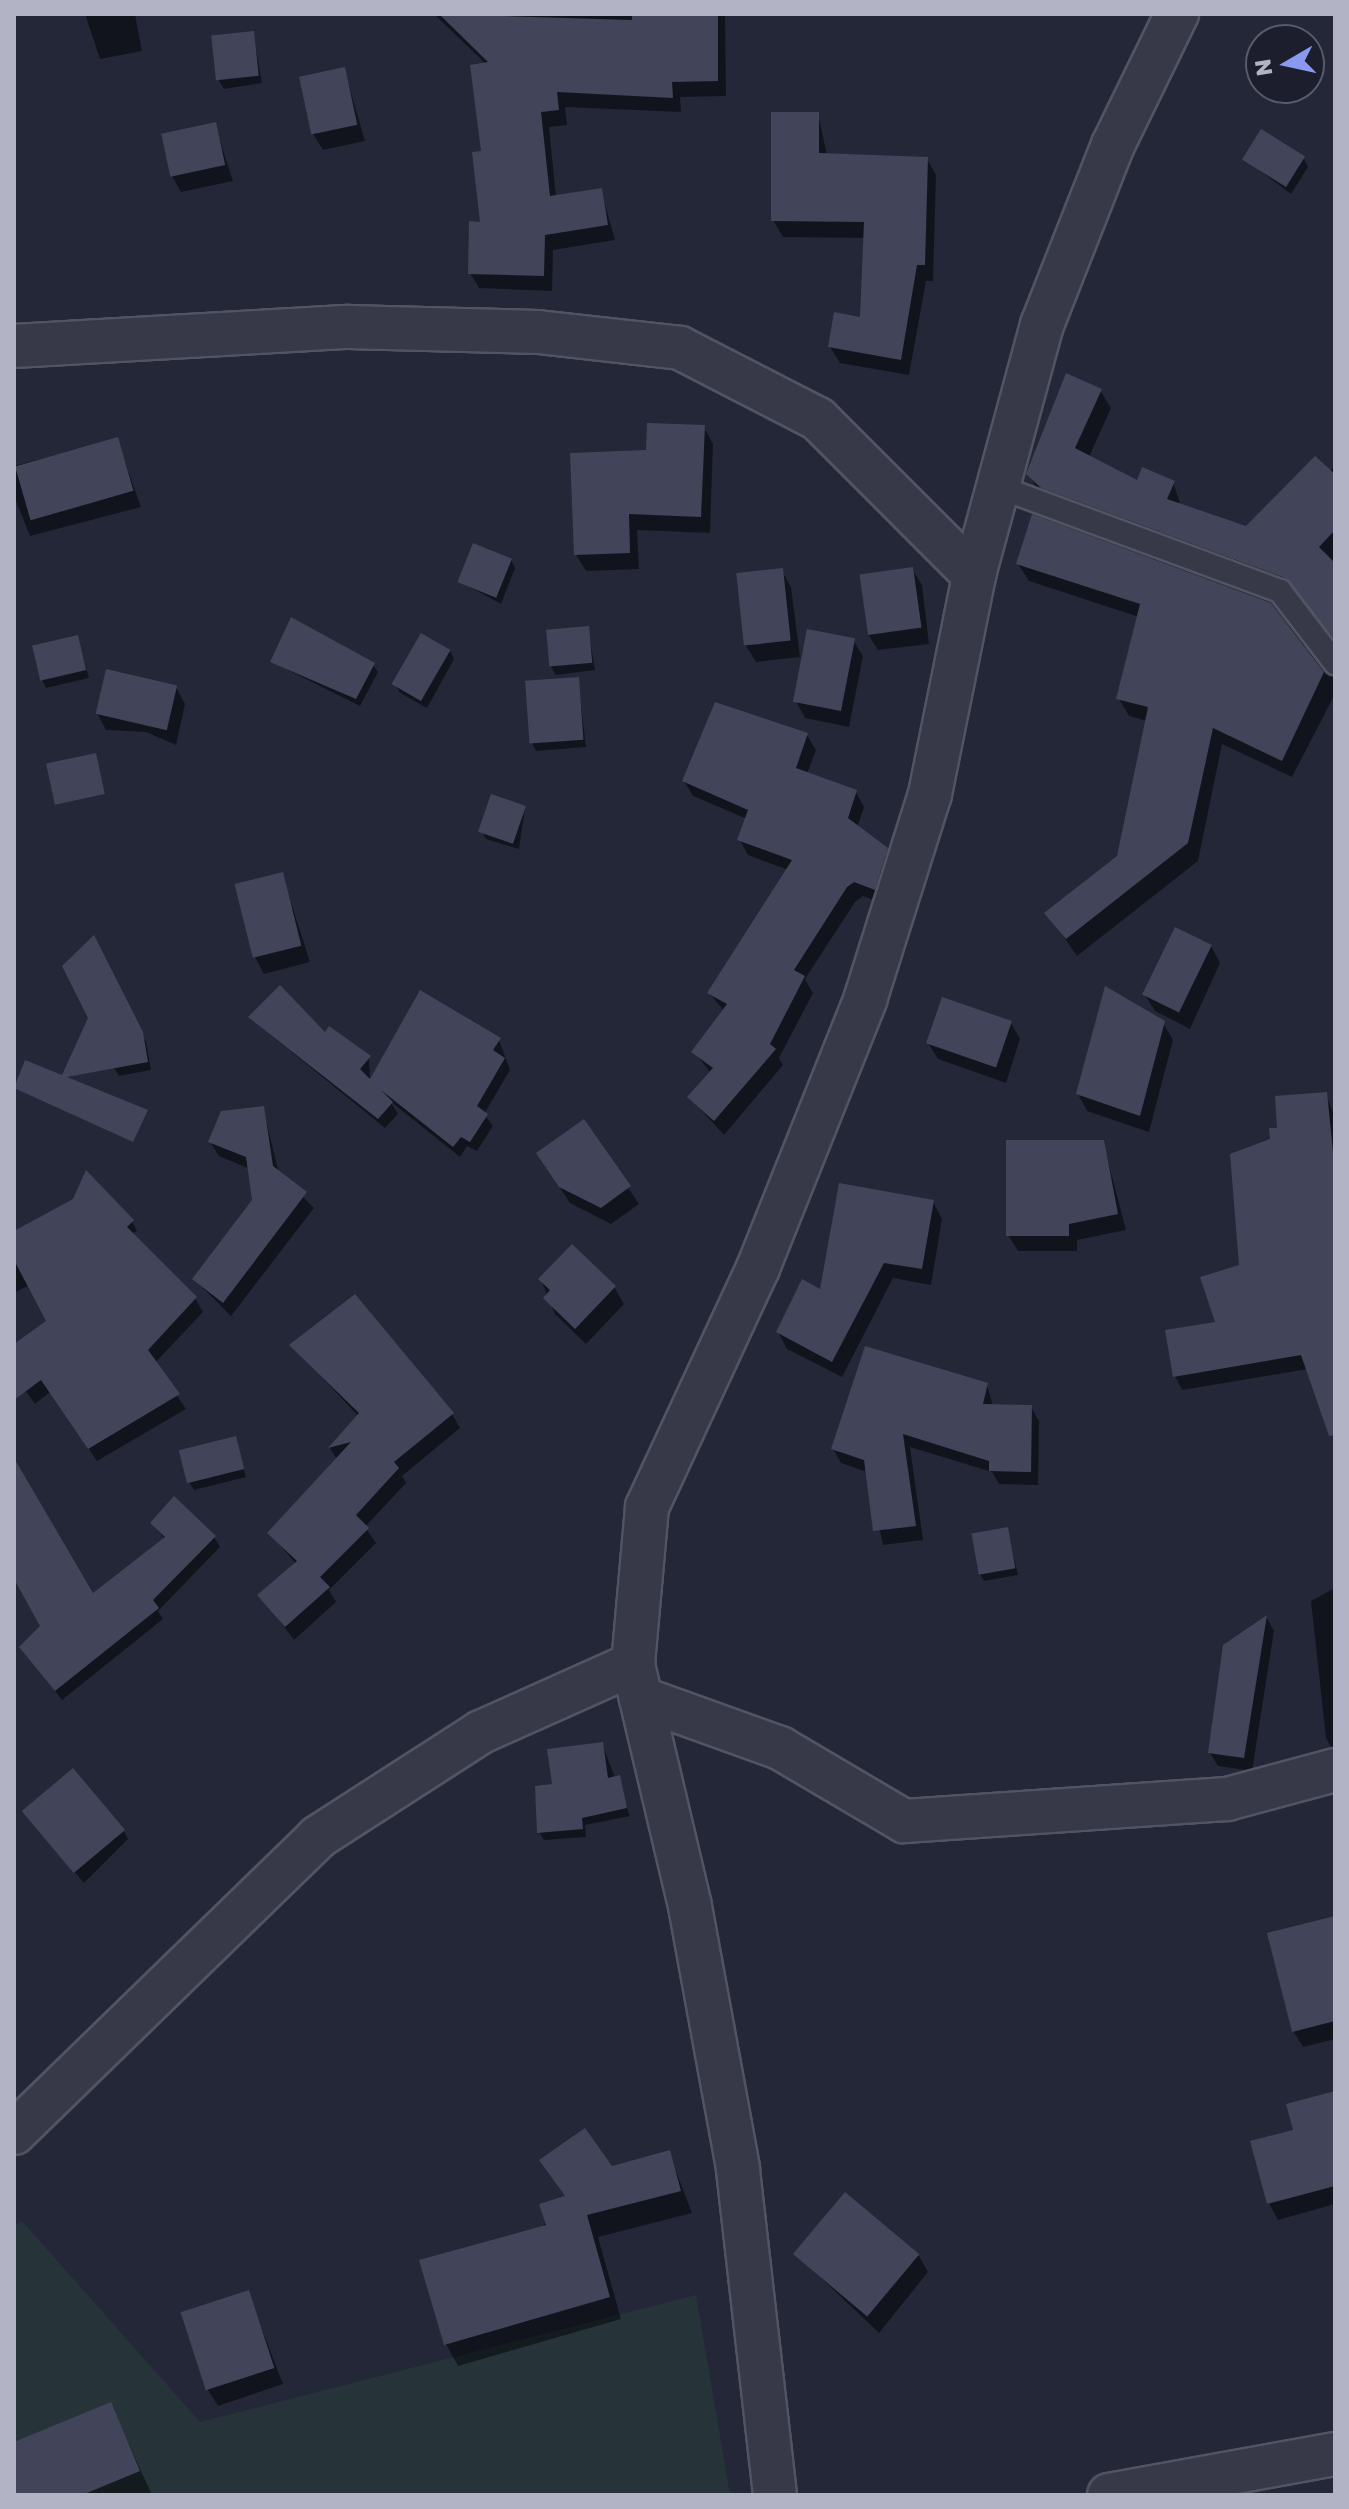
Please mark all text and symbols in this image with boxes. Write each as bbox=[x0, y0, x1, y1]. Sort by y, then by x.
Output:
north arrow bbox=[1245, 24, 1325, 104]
text: N bbox=[1248, 57, 1277, 78]

